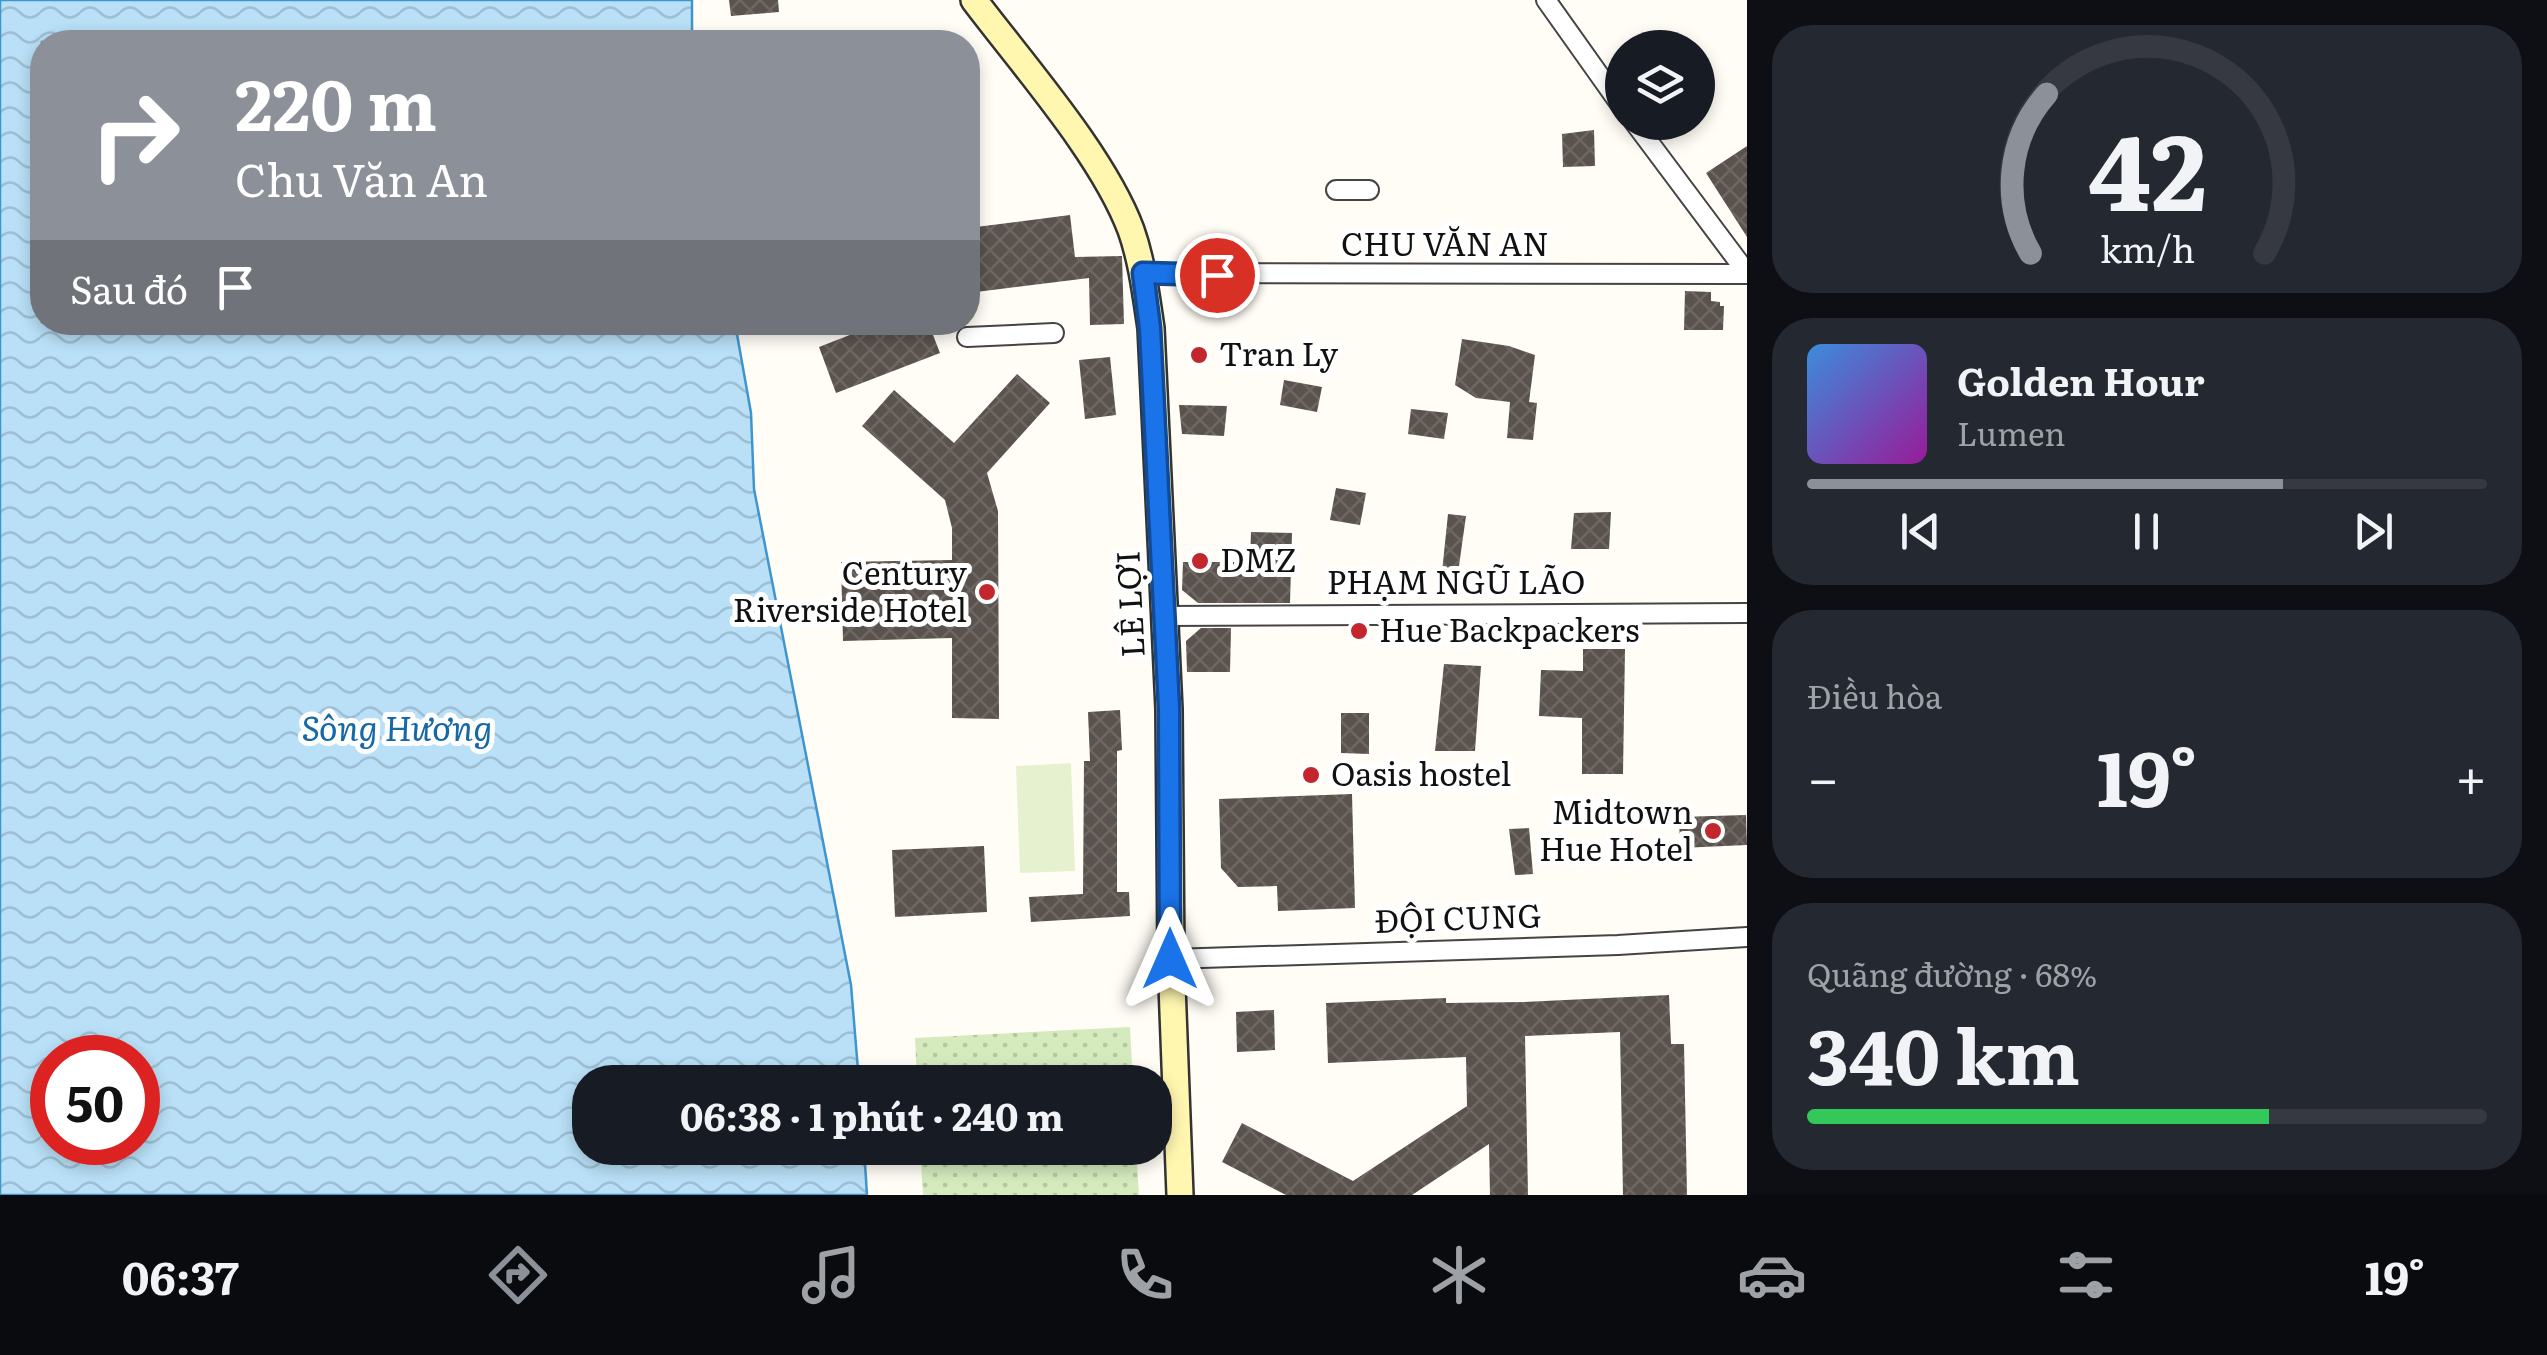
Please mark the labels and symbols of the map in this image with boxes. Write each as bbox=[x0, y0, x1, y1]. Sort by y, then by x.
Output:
street label: CHU VĂN AN bbox=[1341, 218, 1549, 266]
pin bbox=[1175, 233, 1260, 318]
place label: Tran Ly bbox=[1219, 328, 1339, 376]
marker: Tran Ly bbox=[1188, 344, 1210, 366]
place label: DMZ bbox=[1220, 534, 1297, 582]
place label: Century Riverside Hotel bbox=[733, 547, 968, 632]
street label: LÊ LỢI bbox=[1101, 550, 1155, 659]
marker: DMZ bbox=[1189, 550, 1211, 572]
street label: PHẠM NGŨ LÃO bbox=[1327, 556, 1585, 604]
marker: Century Riverside Hotel bbox=[976, 581, 998, 603]
place label: Hue Backpackers bbox=[1379, 604, 1639, 652]
marker: Hue Backpackers bbox=[1348, 620, 1370, 642]
water label: Sông Hương bbox=[301, 700, 493, 752]
place label: Oasis hostel bbox=[1331, 748, 1511, 796]
marker: Oasis hostel bbox=[1300, 764, 1322, 786]
place label: Midtown Hue Hotel bbox=[1539, 786, 1693, 871]
marker: Midtown Hue Hotel bbox=[1702, 820, 1724, 842]
street label: ĐỘI CUNG bbox=[1374, 889, 1542, 943]
position arrow bbox=[1118, 907, 1222, 1011]
speed limit sign: 50 bbox=[30, 1035, 160, 1165]

